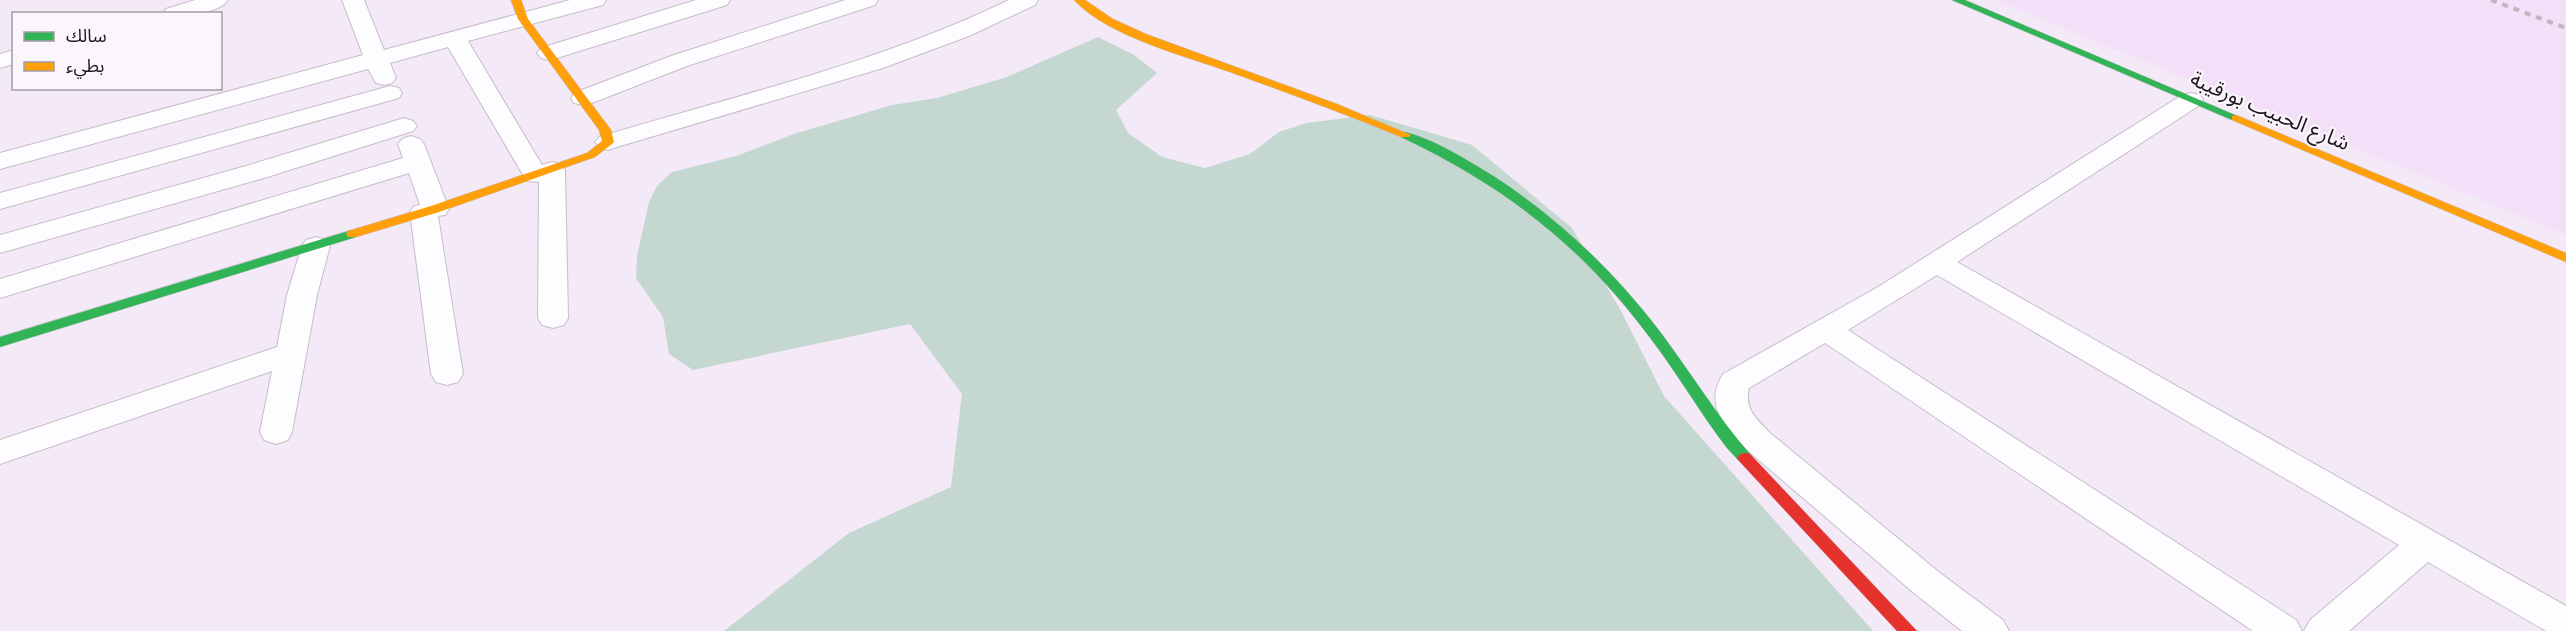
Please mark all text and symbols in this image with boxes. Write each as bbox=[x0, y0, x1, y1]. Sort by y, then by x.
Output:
legend bbox=[12, 12, 222, 90]
text: سالك bbox=[66, 25, 107, 46]
text: بطيء bbox=[66, 55, 104, 79]
street label: شارع الحبيب بورقيبة bbox=[2186, 67, 2353, 158]

